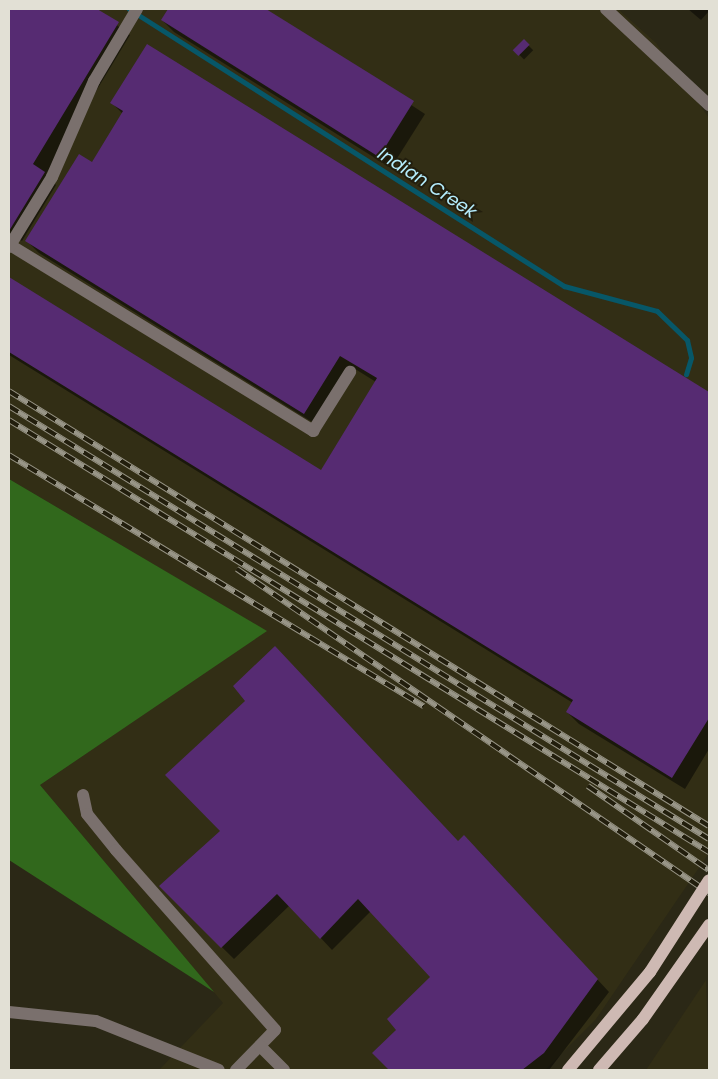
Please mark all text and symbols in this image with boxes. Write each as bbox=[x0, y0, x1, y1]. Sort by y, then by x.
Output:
water label: Indian Creek bbox=[373, 143, 481, 223]

